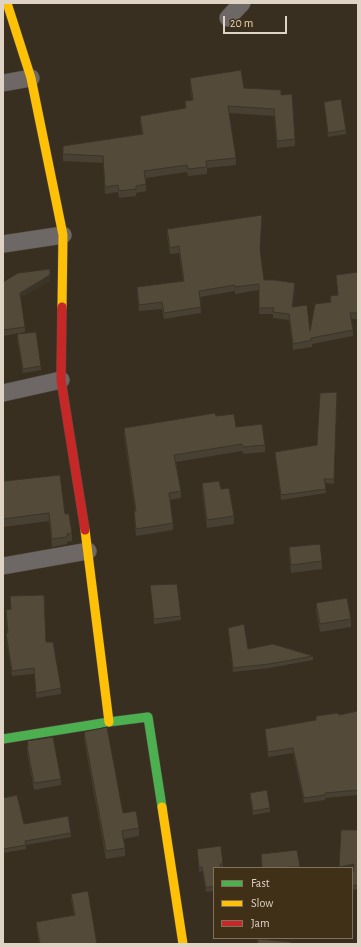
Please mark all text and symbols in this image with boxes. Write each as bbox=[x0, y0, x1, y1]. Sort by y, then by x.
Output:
scale bar bbox=[225, 8, 289, 34]
text: 20 m bbox=[230, 17, 253, 29]
legend bbox=[213, 867, 353, 939]
text: Fast bbox=[251, 877, 270, 889]
text: Slow bbox=[251, 897, 273, 909]
text: Jam bbox=[251, 917, 270, 929]

